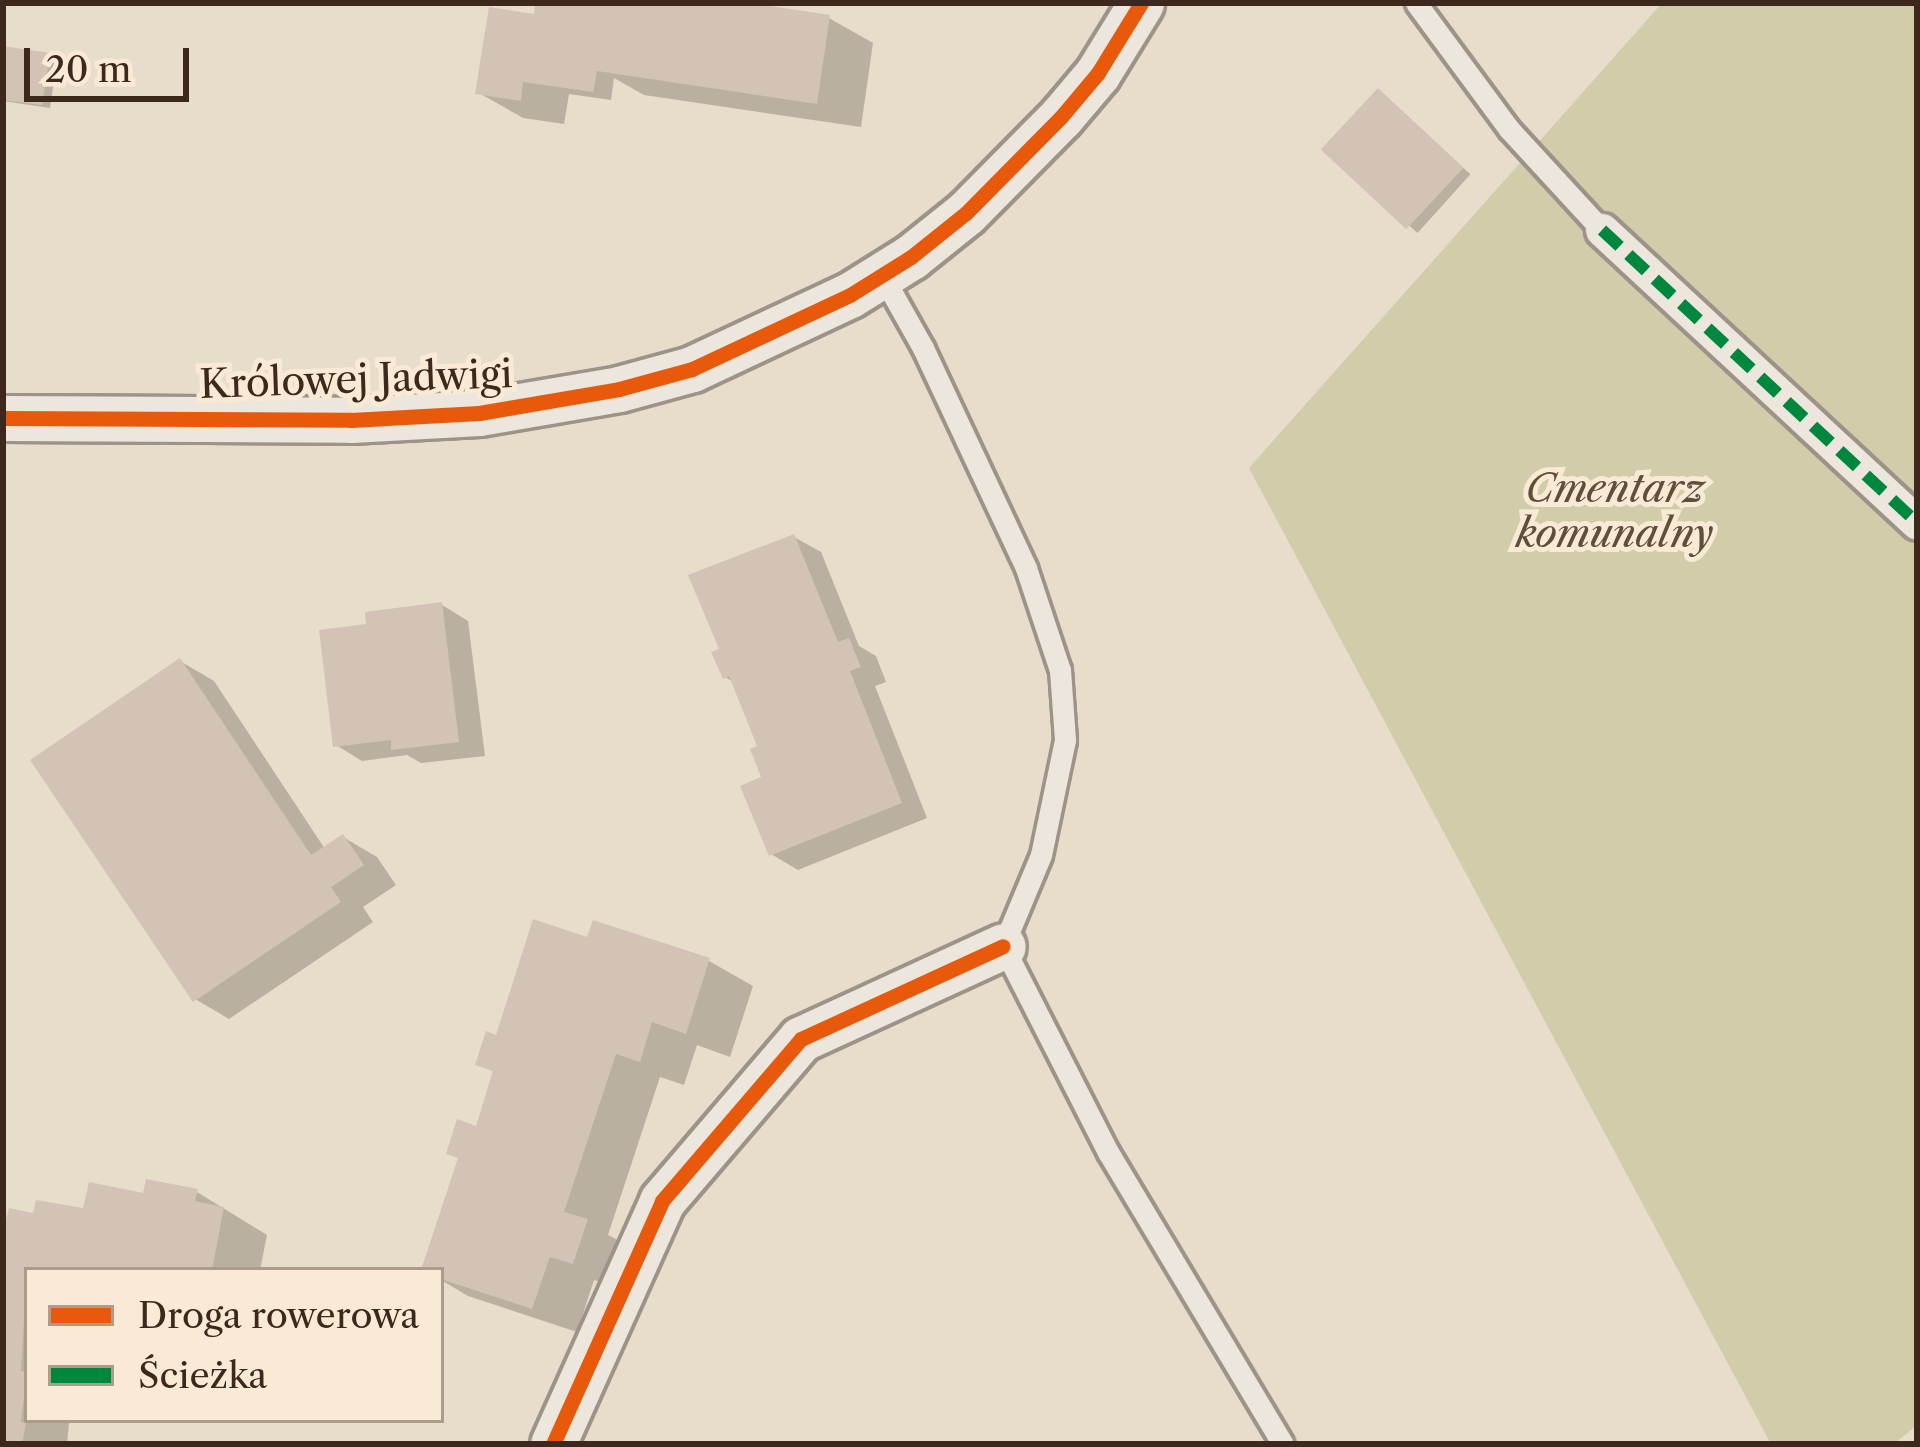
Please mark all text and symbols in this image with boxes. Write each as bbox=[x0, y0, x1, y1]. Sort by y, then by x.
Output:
scale bar bbox=[30, 24, 195, 98]
text: 20 m bbox=[45, 47, 132, 91]
street label: Królowej Jadwigi bbox=[199, 350, 513, 408]
park label: Cmentarz komunalny bbox=[1517, 466, 1713, 557]
legend bbox=[24, 1267, 444, 1423]
text: Droga rowerowa bbox=[138, 1293, 419, 1337]
text: Ścieżka bbox=[138, 1353, 267, 1397]

